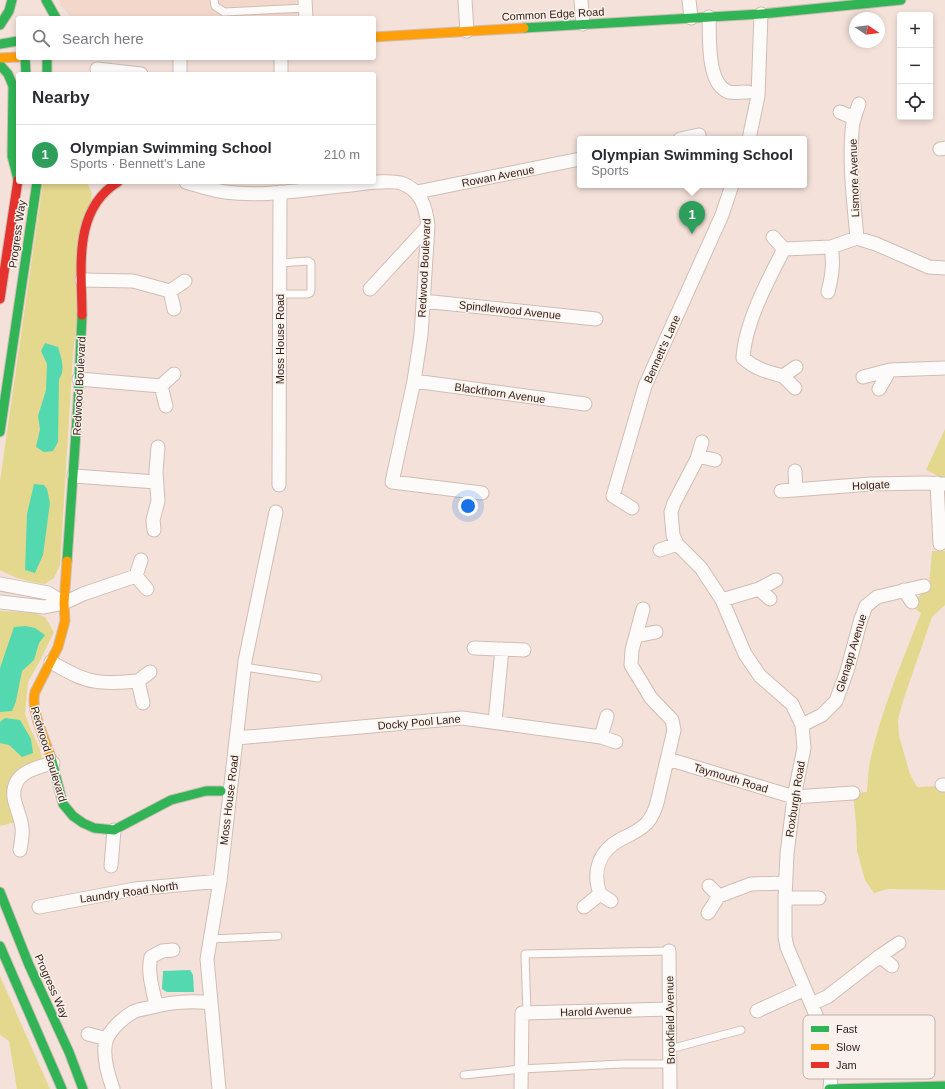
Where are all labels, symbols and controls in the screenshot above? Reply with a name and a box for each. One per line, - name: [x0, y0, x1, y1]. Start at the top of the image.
- street label: Common Edge Road: [501, 5, 605, 23]
- north arrow: [849, 12, 885, 48]
- map controls: [897, 12, 933, 120]
- button: +: [897, 12, 933, 48]
- search box: [16, 16, 376, 60]
- icon: search: [30, 27, 52, 49]
- text: Search here: [62, 30, 144, 47]
- button: −: [897, 48, 933, 84]
- button: locate: [897, 84, 933, 120]
- text: Nearby: [32, 88, 90, 107]
- popup: [577, 136, 807, 188]
- street label: Lismore Avenue: [847, 138, 861, 218]
- text: Olympian Swimming School: [70, 139, 272, 156]
- text: Olympian Swimming School: [591, 146, 793, 163]
- text: 1: [41, 147, 49, 162]
- text: 210 m: [324, 147, 360, 162]
- text: Sports · Bennett's Lane: [70, 156, 205, 171]
- street label: Rowan Avenue: [461, 163, 535, 189]
- text: Sports: [591, 163, 629, 178]
- street label: Progress Way: [6, 199, 28, 269]
- pin: 1: [679, 201, 705, 234]
- street label: Redwood Boulevard: [415, 218, 433, 318]
- street label: Moss House Road: [274, 294, 286, 384]
- street label: Spindlewood Avenue: [458, 299, 562, 321]
- street label: Bennett's Lane: [642, 313, 682, 385]
- street label: Redwood Boulevard: [70, 336, 88, 436]
- street label: Blackthorn Avenue: [454, 381, 546, 405]
- street label: Holgate: [852, 478, 890, 492]
- your location: [458, 496, 478, 516]
- street label: Glenapp Avenue: [833, 612, 869, 694]
- street label: Redwood Boulevard: [29, 705, 69, 803]
- street label: Docky Pool Lane: [377, 712, 461, 732]
- street label: Moss House Road: [218, 754, 240, 846]
- street label: Roxburgh Road: [783, 760, 807, 838]
- street label: Taymouth Road: [692, 761, 770, 795]
- street label: Laundry Road North: [79, 879, 179, 905]
- street label: Progress Way: [33, 952, 72, 1020]
- street label: Brookfield Avenue: [663, 976, 677, 1064]
- street label: Harold Avenue: [560, 1004, 632, 1018]
- legend: [803, 1015, 935, 1079]
- text: Fast: [836, 1023, 857, 1035]
- text: Slow: [836, 1041, 860, 1053]
- text: Jam: [836, 1059, 857, 1071]

